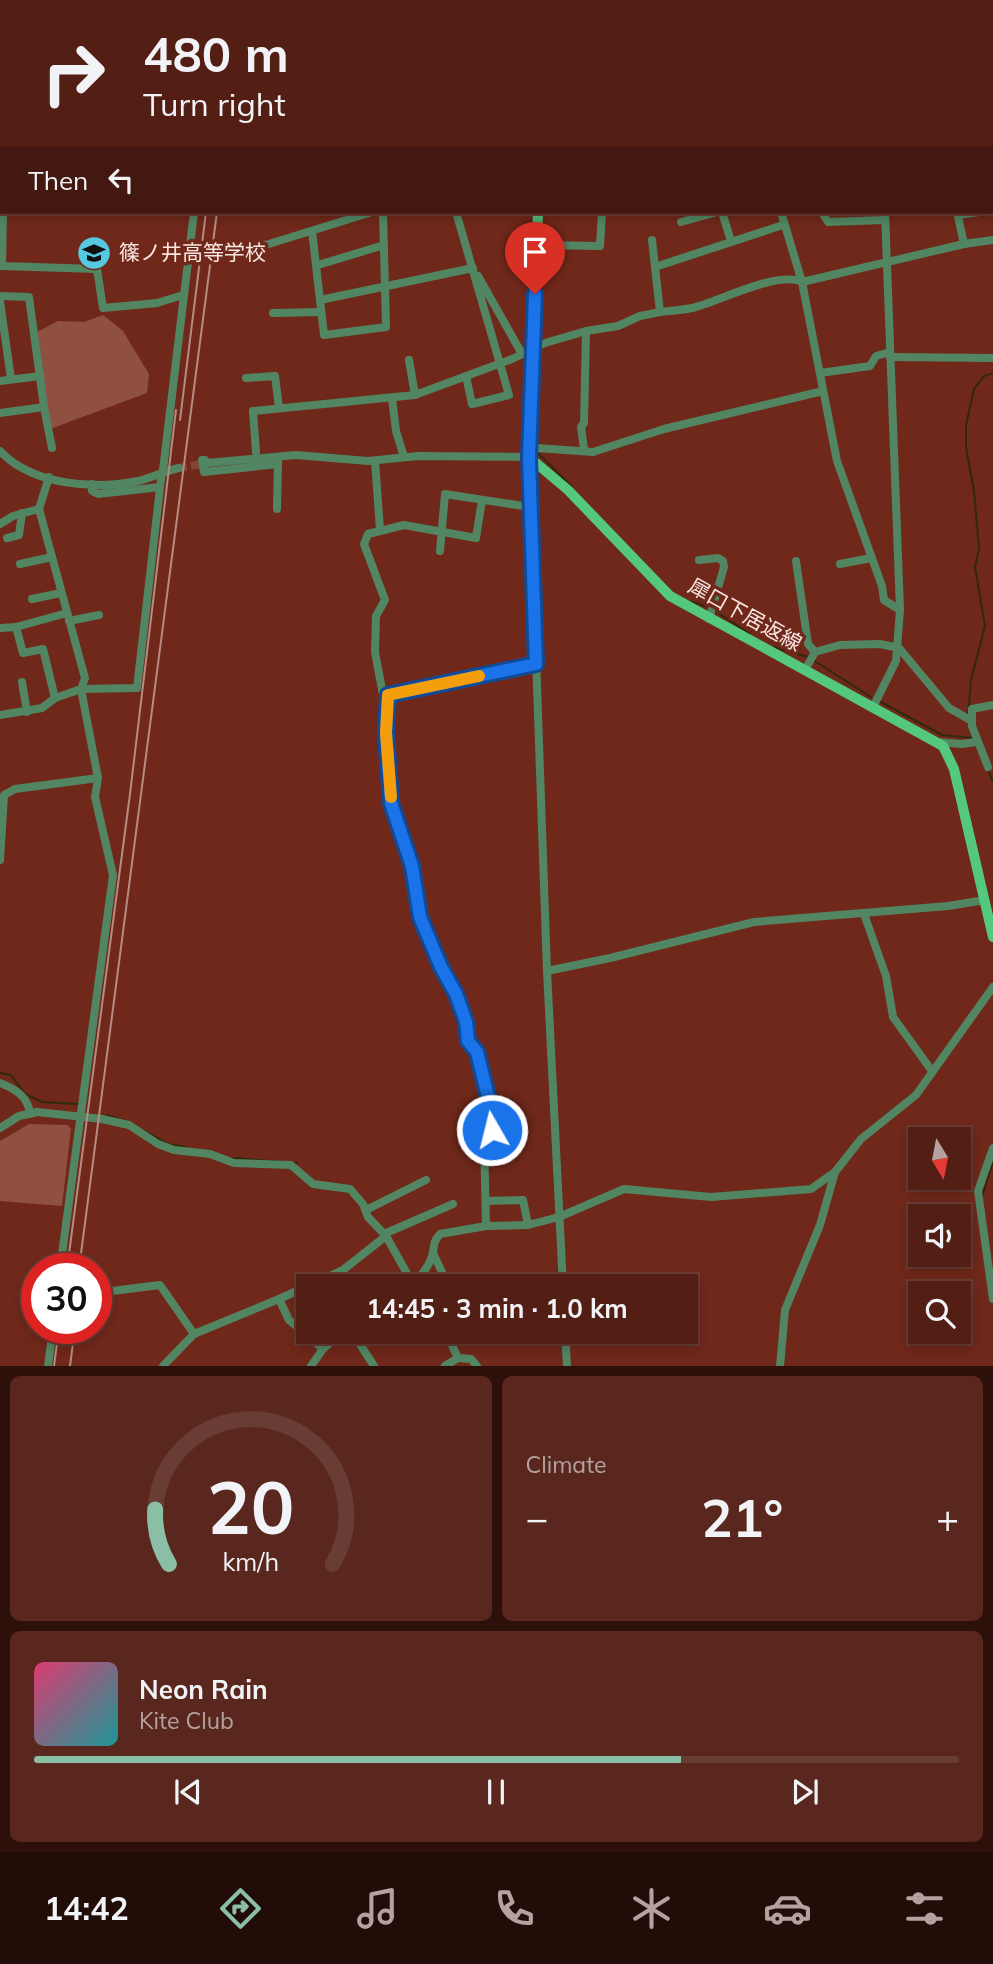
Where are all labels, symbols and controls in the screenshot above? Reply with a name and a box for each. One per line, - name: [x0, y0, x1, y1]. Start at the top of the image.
- text: 480 m: [143, 23, 289, 84]
- icon: right: [28, 28, 119, 119]
- text: Turn right: [143, 84, 286, 124]
- icon: left: [102, 161, 140, 199]
- text: Then: [28, 164, 88, 197]
- pin: [505, 222, 565, 294]
- icon: arrive: [516, 233, 554, 271]
- school or university icon: 篠ノ井高等学校: [75, 234, 113, 272]
- place label: 篠ノ井高等学校: [119, 239, 266, 265]
- street label: 犀口下居返線: [684, 572, 807, 656]
- position arrow: [455, 1093, 529, 1167]
- north arrow: [908, 1127, 971, 1190]
- map controls: [908, 1127, 971, 1344]
- button: sound: [908, 1204, 971, 1267]
- speed limit sign: 30: [21, 1253, 112, 1344]
- button: search: [908, 1281, 971, 1344]
- text: 14:45 · 3 min · 1.0 km: [366, 1292, 628, 1325]
- text: Climate: [526, 1450, 607, 1479]
- text: 20: [207, 1462, 294, 1553]
- text: 21°: [701, 1485, 783, 1550]
- text: −: [526, 1494, 548, 1542]
- text: +: [936, 1494, 959, 1542]
- text: km/h: [222, 1546, 279, 1577]
- text: Neon Rain: [139, 1673, 268, 1706]
- text: Kite Club: [139, 1706, 234, 1735]
- icon: previous: [169, 1773, 207, 1811]
- icon: pause: [477, 1773, 515, 1811]
- icon: next: [786, 1773, 824, 1811]
- icon: directions: [216, 1884, 265, 1933]
- icon: music: [353, 1884, 402, 1933]
- icon: phone: [490, 1884, 539, 1933]
- icon: climate: [627, 1884, 676, 1933]
- icon: car: [763, 1884, 812, 1933]
- icon: filters: [900, 1884, 949, 1933]
- text: 14:42: [44, 1888, 129, 1928]

